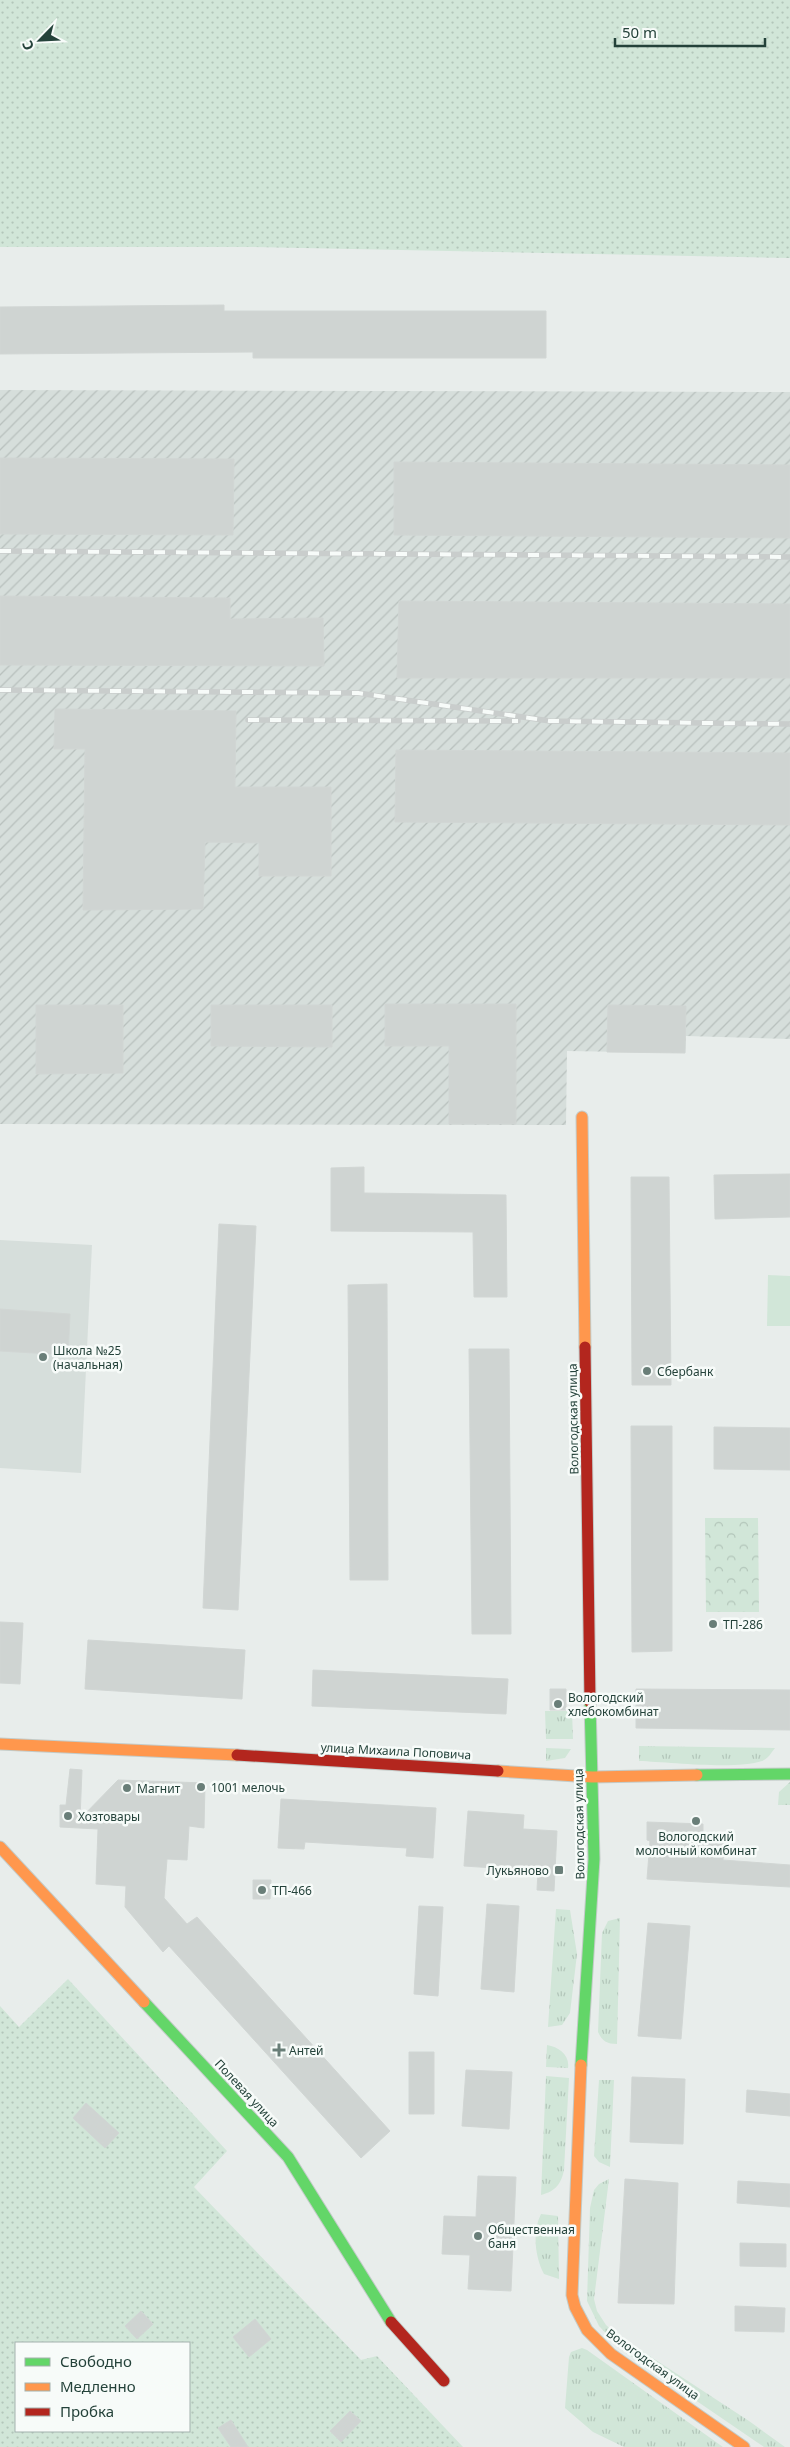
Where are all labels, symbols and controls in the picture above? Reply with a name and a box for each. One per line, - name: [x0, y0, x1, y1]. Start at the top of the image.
- north arrow: [15, 15, 65, 65]
- scale bar: [615, 15, 765, 47]
- text: 50 m: [622, 22, 657, 42]
- text: С: [17, 38, 38, 53]
- place label: Школа №25 (начальная): [53, 1342, 123, 1373]
- marker: Школа №25 (начальная): [37, 1351, 49, 1363]
- street label: Вологодская улица: [564, 1363, 582, 1475]
- place label: Сбербанк: [657, 1363, 714, 1380]
- marker: Сбербанк: [641, 1365, 653, 1377]
- place label: ТП-286: [723, 1616, 763, 1633]
- marker: ТП-286: [707, 1618, 719, 1630]
- place label: Вологодский хлебокомбинат: [568, 1689, 659, 1720]
- marker: Вологодский хлебокомбинат: [552, 1698, 564, 1710]
- street label: улица Михаила Поповича: [320, 1739, 472, 1763]
- street label: Вологодская улица: [570, 1768, 588, 1880]
- place label: 1001 мелочь: [211, 1779, 285, 1796]
- place label: Магнит: [137, 1780, 181, 1797]
- marker: 1001 мелочь: [195, 1781, 207, 1793]
- marker: Магнит: [121, 1782, 133, 1794]
- place label: Хозтовары: [78, 1808, 140, 1825]
- marker: Хозтовары: [62, 1810, 74, 1822]
- marker: Вологодский молочный комбинат: [690, 1815, 702, 1827]
- place label: Вологодский молочный комбинат: [635, 1828, 757, 1859]
- place label: Лукьяново: [487, 1862, 549, 1879]
- marker: Лукьяново: [553, 1864, 565, 1876]
- place label: ТП-466: [272, 1882, 312, 1899]
- marker: ТП-466: [256, 1884, 268, 1896]
- place label: Антей: [289, 2042, 324, 2059]
- marker: Антей: [273, 2044, 285, 2056]
- street label: Полевая улица: [211, 2055, 283, 2131]
- place label: Общественная баня: [488, 2221, 575, 2252]
- marker: Общественная баня: [472, 2230, 484, 2242]
- street label: Вологодская улица: [603, 2324, 703, 2404]
- legend: [15, 2342, 190, 2432]
- text: Свободно: [60, 2351, 132, 2371]
- text: Медленно: [60, 2376, 136, 2396]
- text: Пробка: [60, 2401, 114, 2421]

